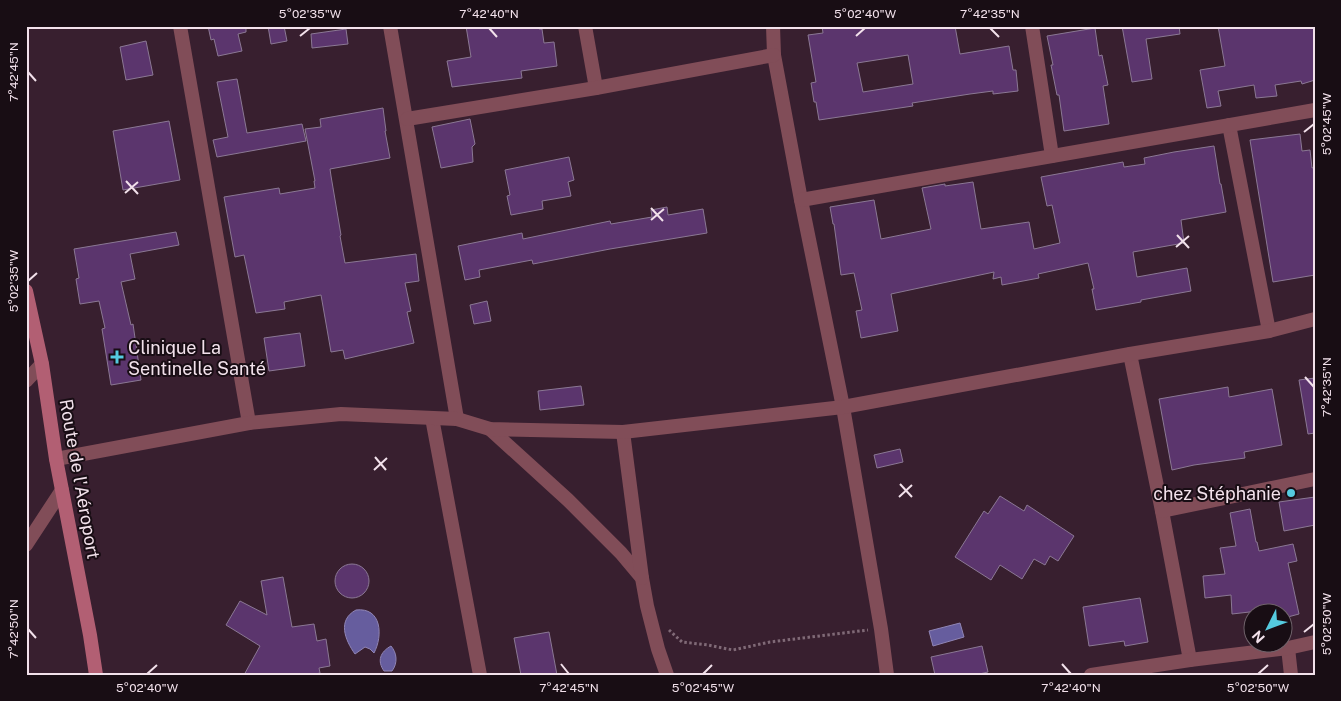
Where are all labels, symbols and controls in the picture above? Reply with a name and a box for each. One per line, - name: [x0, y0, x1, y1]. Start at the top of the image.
- text: 5°02'35"W: [279, 7, 342, 21]
- text: 7°42'40"N: [459, 7, 519, 21]
- text: 5°02'40"W: [834, 7, 897, 21]
- text: 7°42'35"N: [960, 7, 1020, 21]
- text: 7°42'45"N: [7, 42, 21, 102]
- text: 5°02'45"W: [1320, 92, 1334, 155]
- text: 5°02'35"W: [7, 249, 21, 312]
- place label: Clinique La Sentinelle Santé: [128, 337, 266, 379]
- marker: Clinique La Sentinelle Santé: [110, 350, 124, 364]
- text: 7°42'35"N: [1320, 357, 1334, 417]
- street label: Route de l'Aéroport: [56, 397, 104, 561]
- place label: chez Stéphanie: [1153, 483, 1281, 504]
- marker: chez Stéphanie: [1285, 487, 1297, 499]
- text: 5°02'50"W: [1320, 592, 1334, 655]
- text: 7°42'50"N: [7, 599, 21, 659]
- north arrow: [1244, 604, 1294, 654]
- text: N: [1249, 627, 1268, 646]
- text: 5°02'40"W: [116, 681, 179, 695]
- text: 7°42'45"N: [539, 681, 599, 695]
- text: 5°02'45"W: [672, 681, 735, 695]
- text: 7°42'40"N: [1041, 681, 1101, 695]
- text: 5°02'50"W: [1227, 681, 1290, 695]

